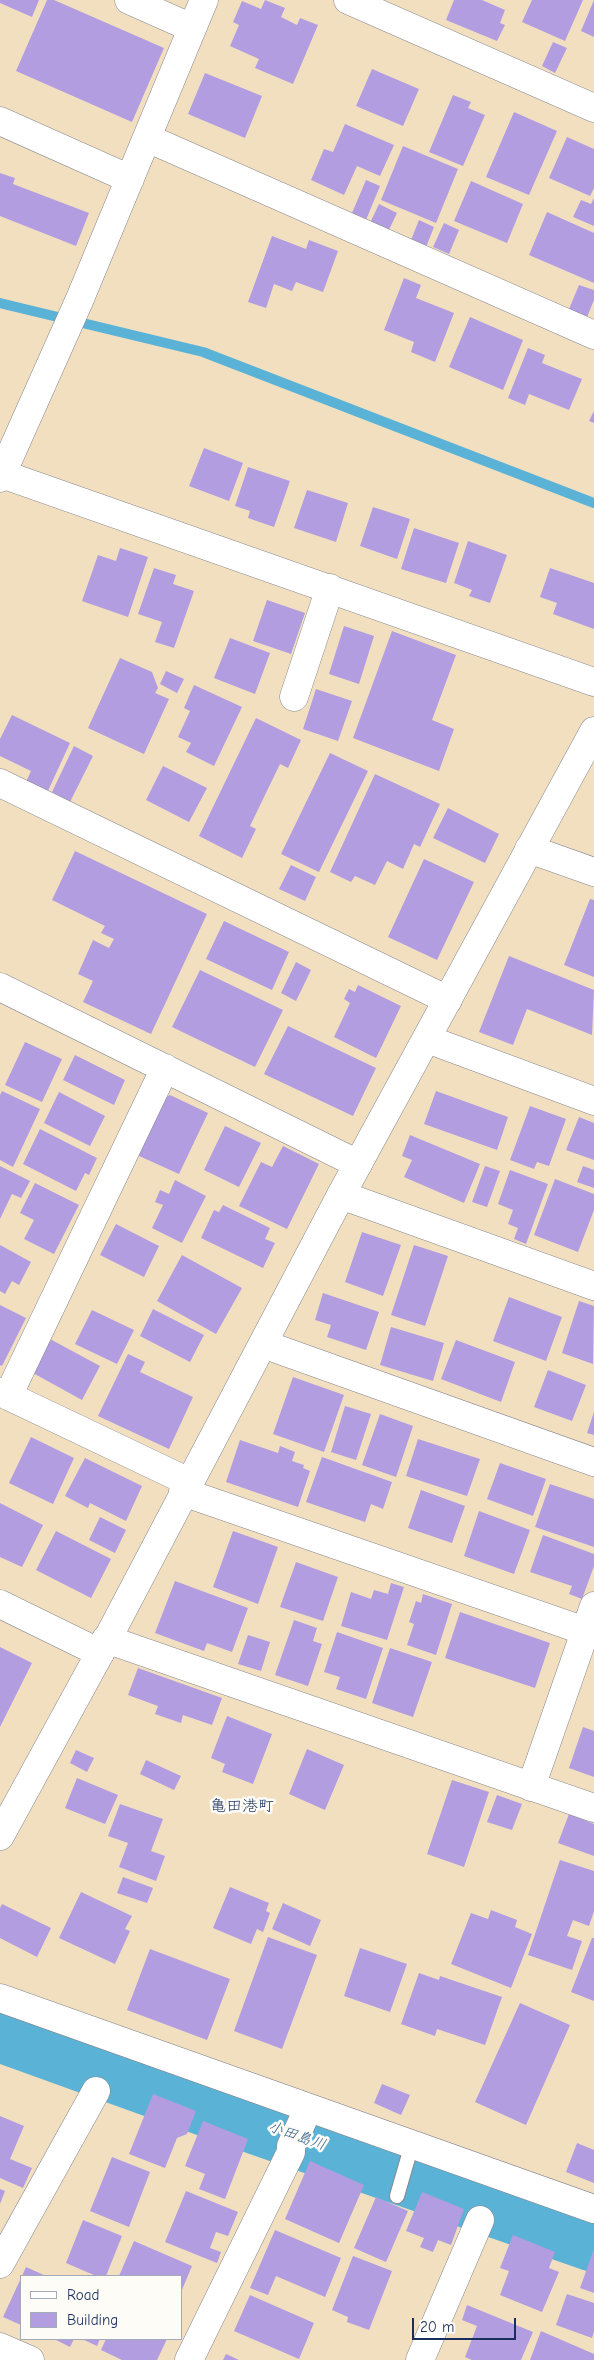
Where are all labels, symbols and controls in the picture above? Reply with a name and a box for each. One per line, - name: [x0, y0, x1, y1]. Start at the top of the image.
- district label: 亀田港町: [210, 1796, 274, 1816]
- water label: 小田島川: [266, 2118, 328, 2154]
- legend: [20, 2275, 182, 2340]
- text: Road: [67, 2286, 99, 2304]
- scale bar: [414, 2308, 518, 2340]
- text: Building: [67, 2311, 118, 2329]
- text: 20 m: [420, 2318, 454, 2336]

